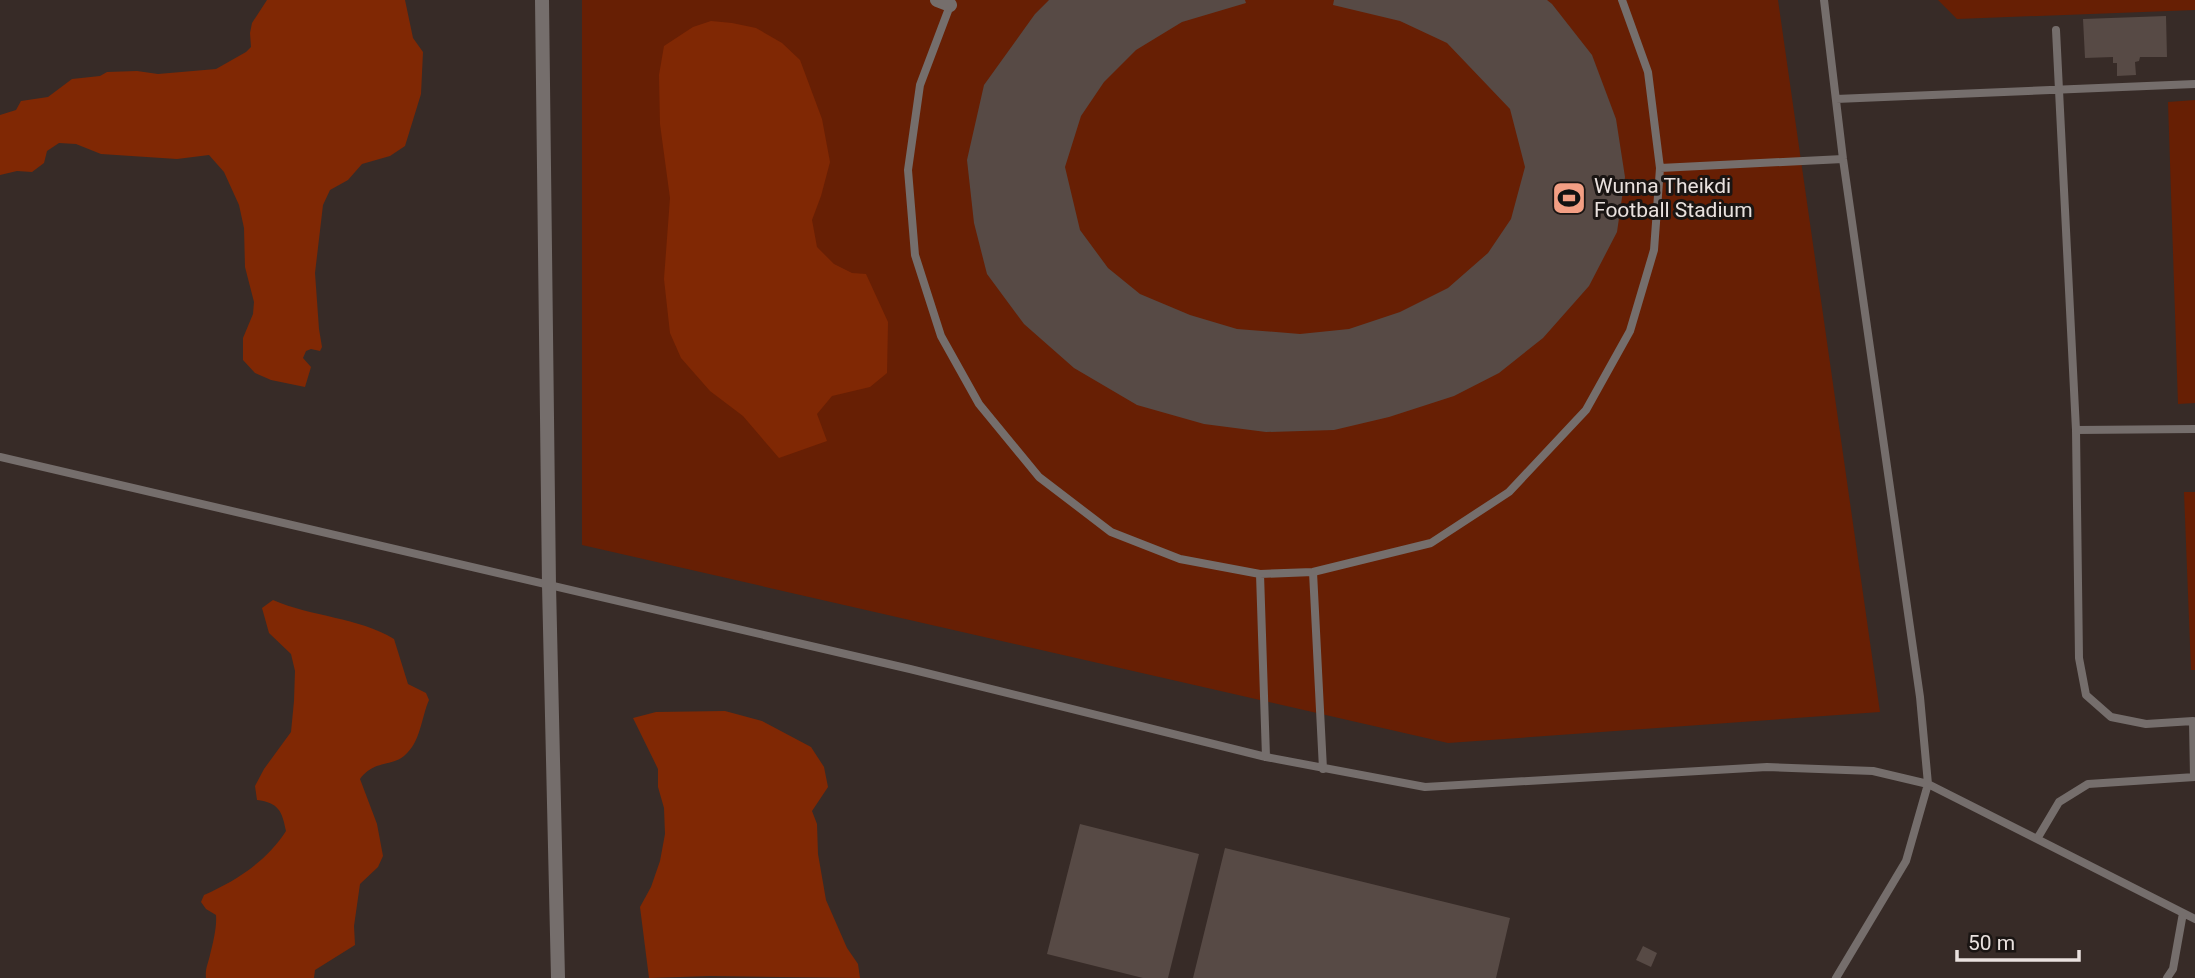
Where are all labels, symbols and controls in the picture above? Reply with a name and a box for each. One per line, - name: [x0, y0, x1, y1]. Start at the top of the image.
- place label: Wunna Theikdi Football Stadium: [1594, 174, 1753, 222]
- sports icon: Wunna Theikdi Football Stadium: [1550, 179, 1588, 217]
- scale bar: [1957, 918, 2080, 962]
- text: 50 m: [1968, 931, 2015, 955]

